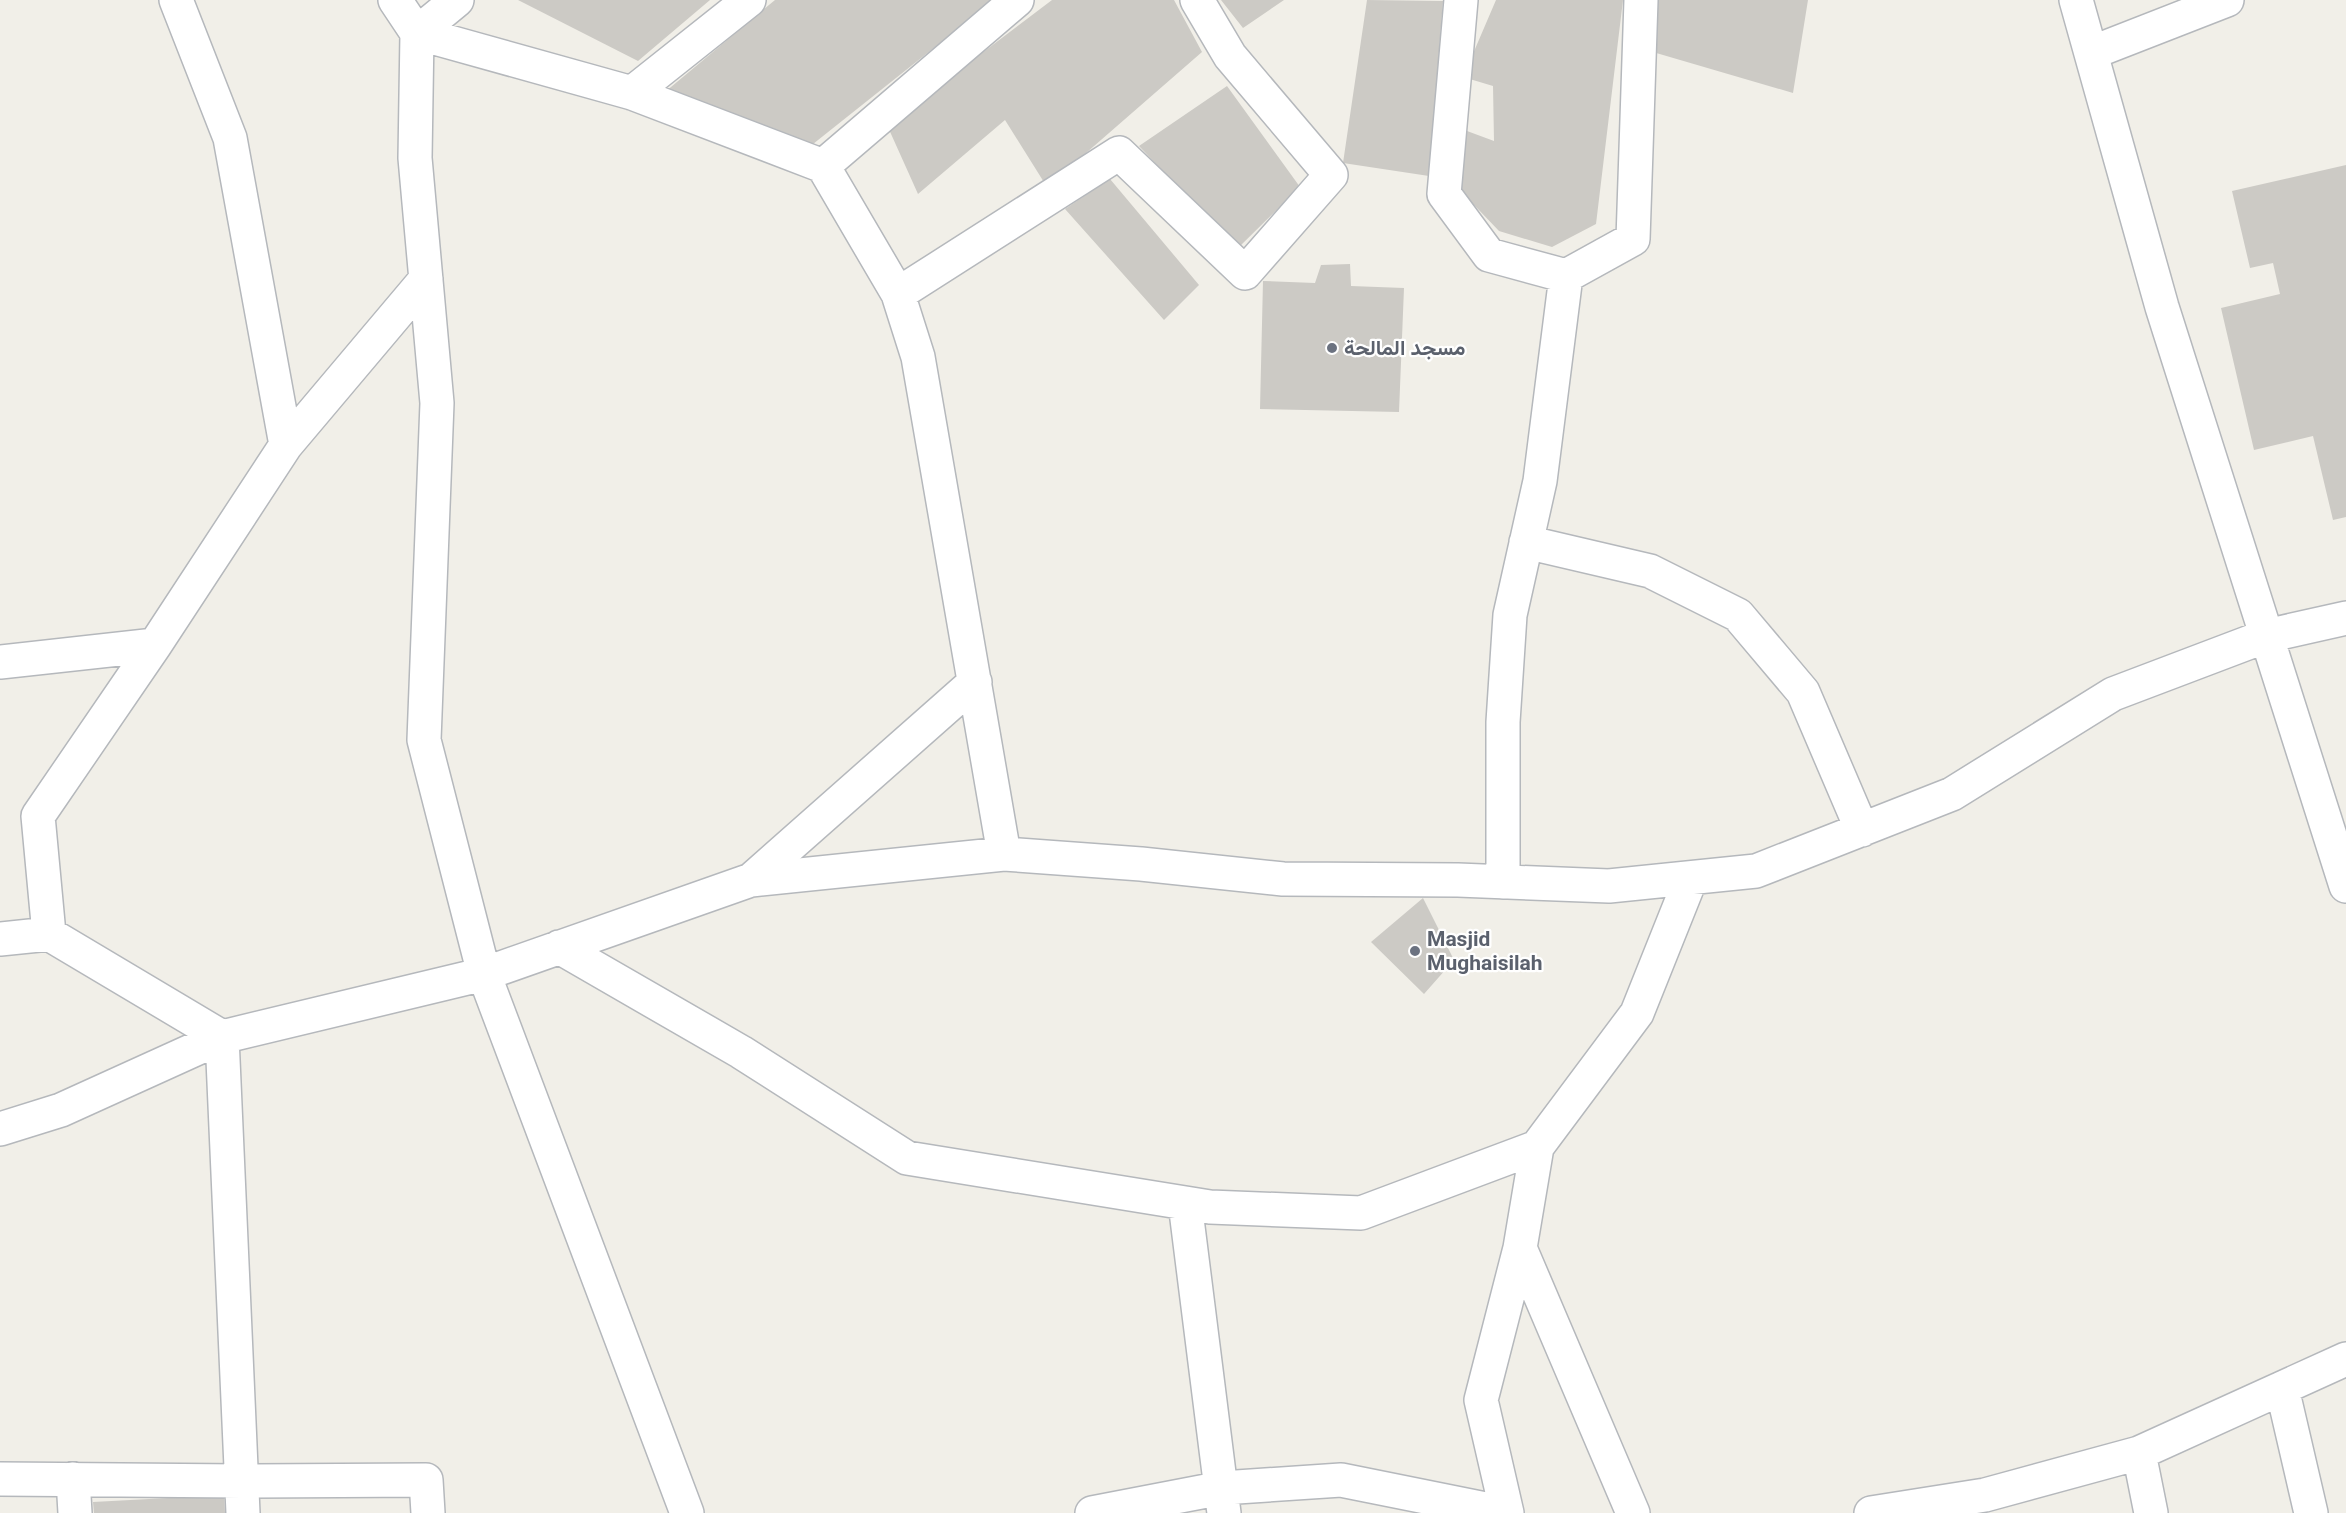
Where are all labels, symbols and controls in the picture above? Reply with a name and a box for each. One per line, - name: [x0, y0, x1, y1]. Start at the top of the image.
- place label: مسجد المالحة: [1344, 336, 1465, 360]
- marker: مسجد المالحة: [1325, 341, 1339, 355]
- place label: Masjid Mughaisilah: [1427, 927, 1543, 975]
- marker: Masjid Mughaisilah: [1408, 944, 1422, 958]

